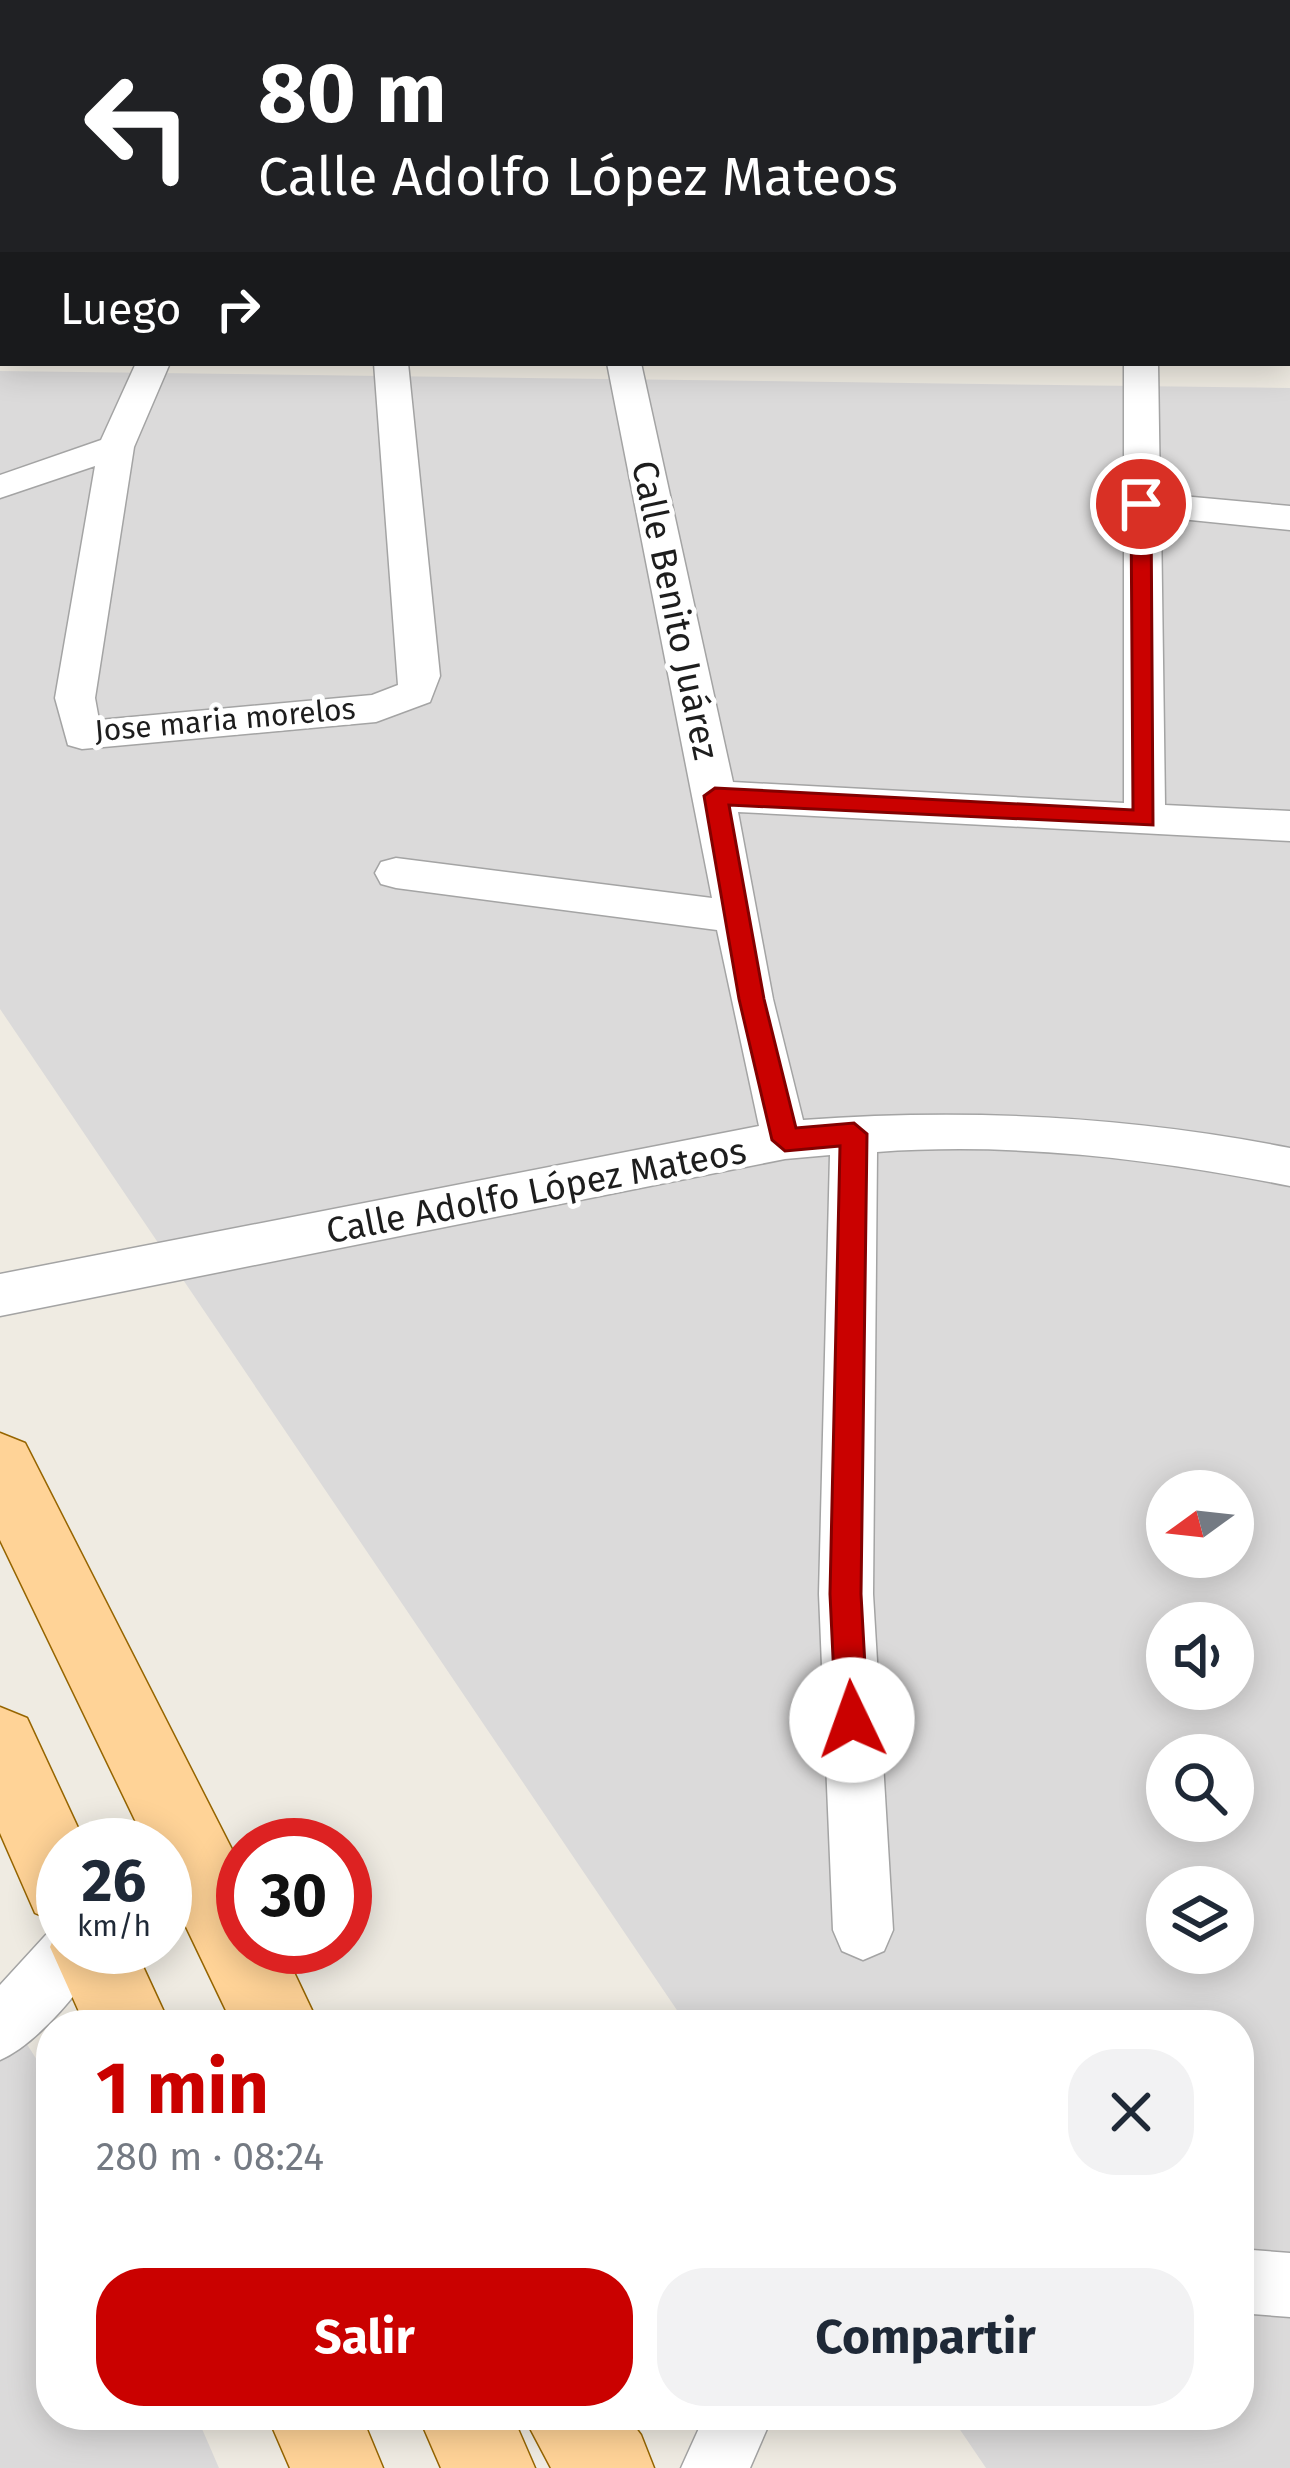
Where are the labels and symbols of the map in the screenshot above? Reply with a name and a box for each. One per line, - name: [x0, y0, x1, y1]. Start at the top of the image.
- pin: [1090, 453, 1192, 555]
- street label: Calle Benito Juárez: [622, 457, 728, 764]
- street label: Jose maria morelos: [93, 691, 357, 749]
- street label: Calle Adolfo López Mateos: [323, 1129, 750, 1253]
- north arrow: [1146, 1470, 1254, 1578]
- position arrow: [789, 1657, 915, 1783]
- speed limit sign: 30: [216, 1818, 372, 1974]

